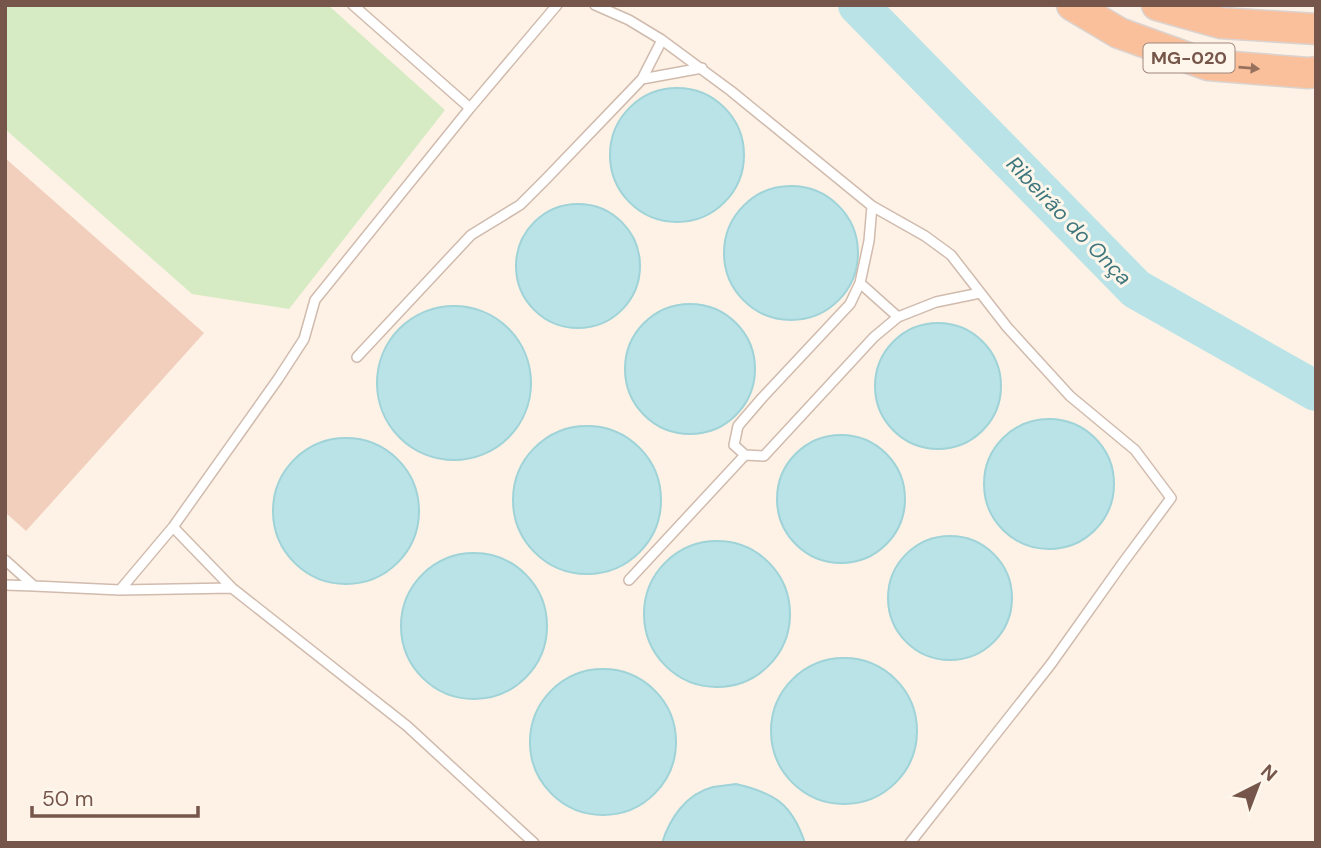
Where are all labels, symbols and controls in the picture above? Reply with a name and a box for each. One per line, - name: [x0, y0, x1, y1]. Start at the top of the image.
- road number: MG-020: [1144, 44, 1234, 72]
- one-way arrow: [1238, 63, 1260, 74]
- water label: Ribeirão do Onça: [1000, 150, 1138, 292]
- north arrow: [1223, 750, 1293, 820]
- text: N: [1256, 759, 1283, 787]
- scale bar: [32, 774, 198, 818]
- text: 50 m: [42, 785, 93, 813]

